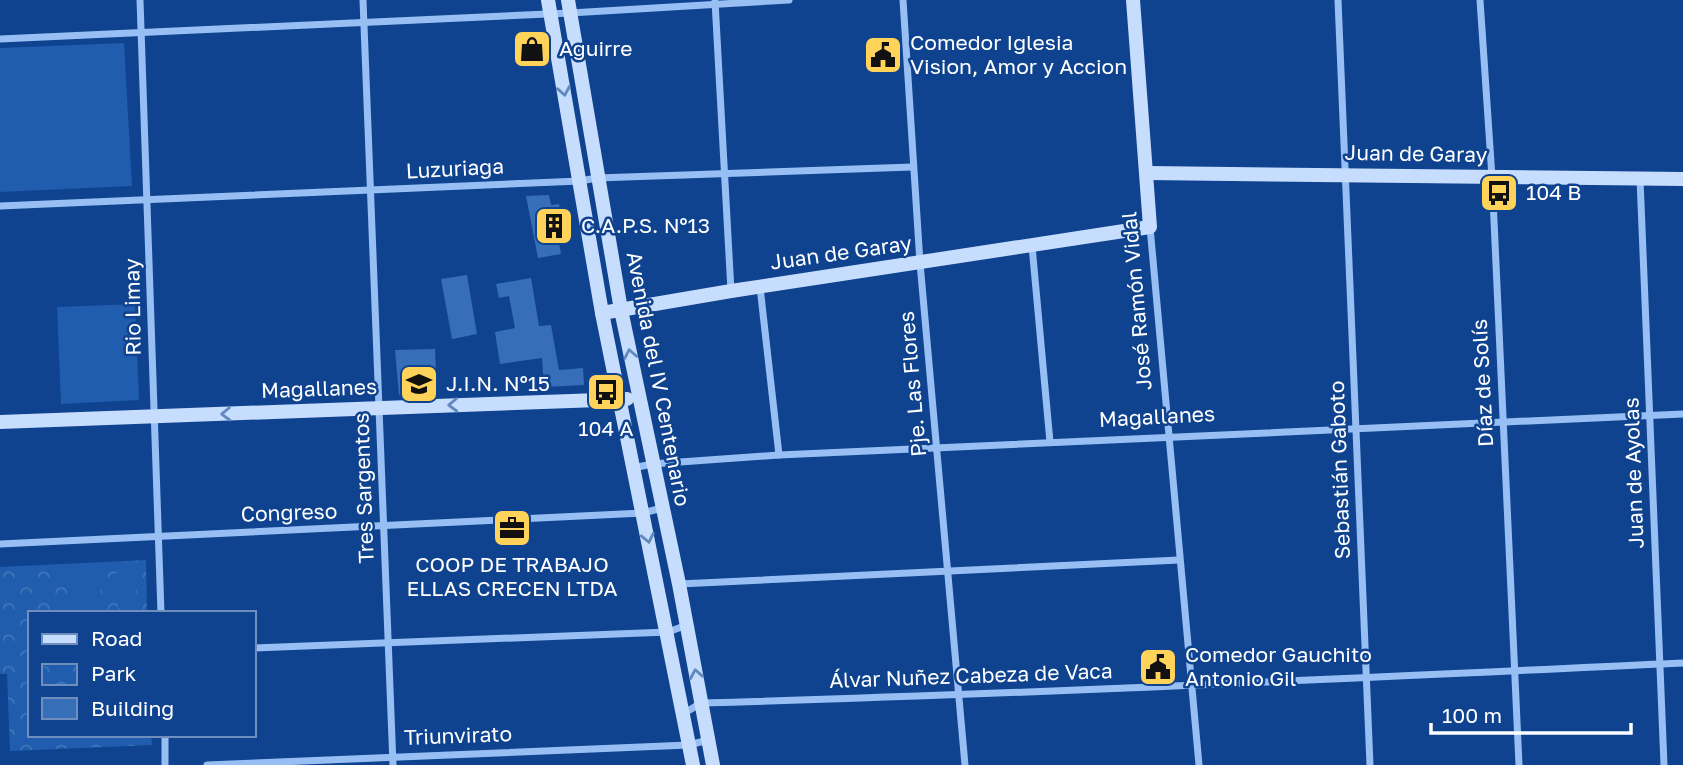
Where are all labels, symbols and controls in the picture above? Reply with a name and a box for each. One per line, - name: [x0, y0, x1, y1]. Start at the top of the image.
- shop icon: Aguirre: [511, 28, 553, 70]
- place label: Comedor Iglesia Vision, Amor y Accion: [910, 29, 1127, 79]
- public building icon: Comedor Iglesia Vision, Amor y Accion: [862, 34, 904, 76]
- place label: Aguirre: [559, 35, 632, 61]
- one-way arrow: [556, 85, 571, 97]
- street label: Juan de Garay: [1345, 139, 1488, 167]
- street label: Luzuriaga: [405, 152, 505, 184]
- bus stop icon: 104 B: [1478, 172, 1520, 214]
- place label: 104 B: [1526, 179, 1581, 205]
- building icon: C.A.P.S. Nº13: [533, 205, 575, 247]
- street label: José Ramón Vidal: [1115, 211, 1157, 392]
- place label: C.A.P.S. Nº13: [581, 212, 710, 238]
- street label: Juan de Garay: [768, 229, 914, 275]
- street label: Avenida del IV Centenario: [622, 249, 696, 508]
- street label: Rio Limay: [118, 258, 146, 356]
- street label: Pje. Las Flores: [893, 310, 931, 458]
- street label: Díaz de Solís: [1466, 318, 1498, 448]
- one-way arrow: [623, 348, 638, 360]
- school or university icon: J.I.N. Nº15: [398, 363, 440, 405]
- place label: J.I.N. Nº15: [446, 370, 550, 396]
- bus stop icon: 104 A: [585, 371, 627, 413]
- street label: Magallanes: [260, 373, 378, 403]
- street label: Sebastián Gaboto: [1323, 380, 1355, 560]
- one-way arrow: [447, 397, 458, 413]
- street label: Juan de Ayolas: [1617, 397, 1649, 549]
- street label: Magallanes: [1098, 400, 1216, 432]
- one-way arrow: [220, 406, 231, 421]
- street label: Tres Sargentos: [347, 412, 379, 564]
- place label: 104 A: [578, 415, 634, 441]
- street label: Congreso: [240, 497, 338, 527]
- office icon: COOP DE TRABAJO ELLAS CRECEN LTDA: [491, 507, 533, 549]
- one-way arrow: [639, 532, 654, 544]
- place label: COOP DE TRABAJO ELLAS CRECEN LTDA: [406, 551, 618, 601]
- legend: [28, 611, 256, 737]
- text: Road: [91, 625, 142, 651]
- place label: Comedor Gauchito Antonio Gil: [1185, 641, 1372, 691]
- public building icon: Comedor Gauchito Antonio Gil: [1137, 646, 1179, 688]
- street label: Álvar Nuñez Cabeza de Vaca: [829, 657, 1113, 693]
- text: Park: [91, 660, 137, 686]
- one-way arrow: [689, 668, 704, 680]
- scale bar: [1431, 692, 1630, 736]
- text: Building: [91, 695, 174, 721]
- text: 100 m: [1442, 702, 1502, 728]
- street label: Triunvirato: [403, 720, 512, 750]

